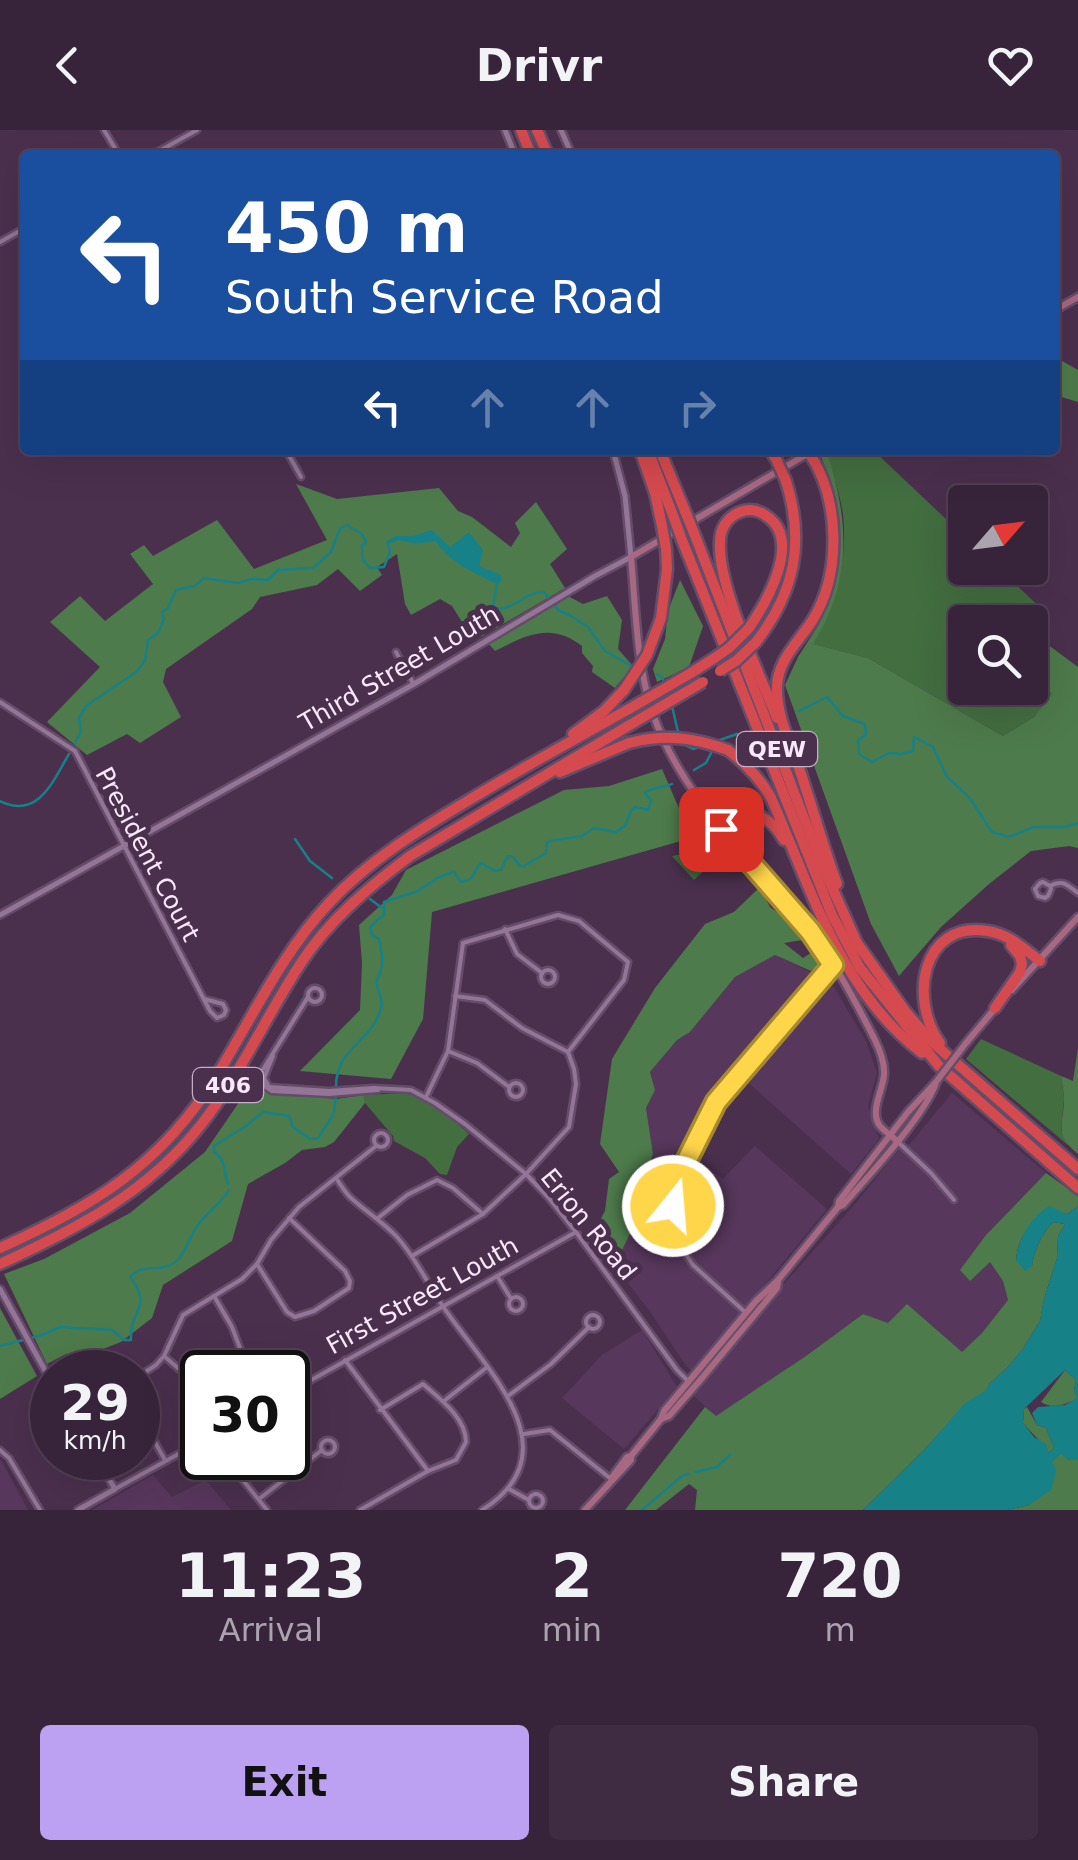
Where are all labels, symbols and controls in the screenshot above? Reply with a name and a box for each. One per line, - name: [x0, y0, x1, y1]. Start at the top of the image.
- icon: back: [40, 38, 95, 93]
- icon: heart: [983, 38, 1038, 93]
- text: Drivr: [476, 39, 602, 92]
- text: 450 m: [225, 187, 468, 269]
- icon: left: [60, 190, 190, 320]
- text: South Service Road: [225, 271, 664, 324]
- icon: left: [355, 380, 410, 435]
- icon: ahead: [460, 380, 515, 435]
- icon: ahead: [565, 380, 620, 435]
- icon: right: [670, 380, 725, 435]
- north arrow: [948, 485, 1048, 585]
- map controls: [948, 485, 1048, 705]
- street label: Third Street Louth: [293, 599, 504, 738]
- button: search: [948, 605, 1048, 705]
- road number: QEW: [737, 732, 817, 766]
- street label: President Court: [89, 762, 206, 947]
- pin: [679, 787, 764, 872]
- icon: arrive: [694, 802, 749, 857]
- road number: 406: [193, 1068, 263, 1102]
- position arrow: [621, 1154, 725, 1258]
- street label: Erion Road: [535, 1163, 642, 1286]
- street label: First Street Louth: [321, 1231, 523, 1360]
- speed limit sign: 30: [180, 1350, 310, 1480]
- text: 29: [60, 1374, 130, 1432]
- text: km/h: [63, 1426, 127, 1455]
- text: 11:23: [175, 1541, 366, 1611]
- text: 2: [551, 1541, 593, 1611]
- text: 720: [777, 1541, 903, 1611]
- text: Arrival: [219, 1611, 323, 1649]
- text: min: [542, 1611, 602, 1649]
- text: m: [824, 1611, 856, 1649]
- button: Exit: [40, 1725, 529, 1840]
- button: Share: [549, 1725, 1038, 1840]

